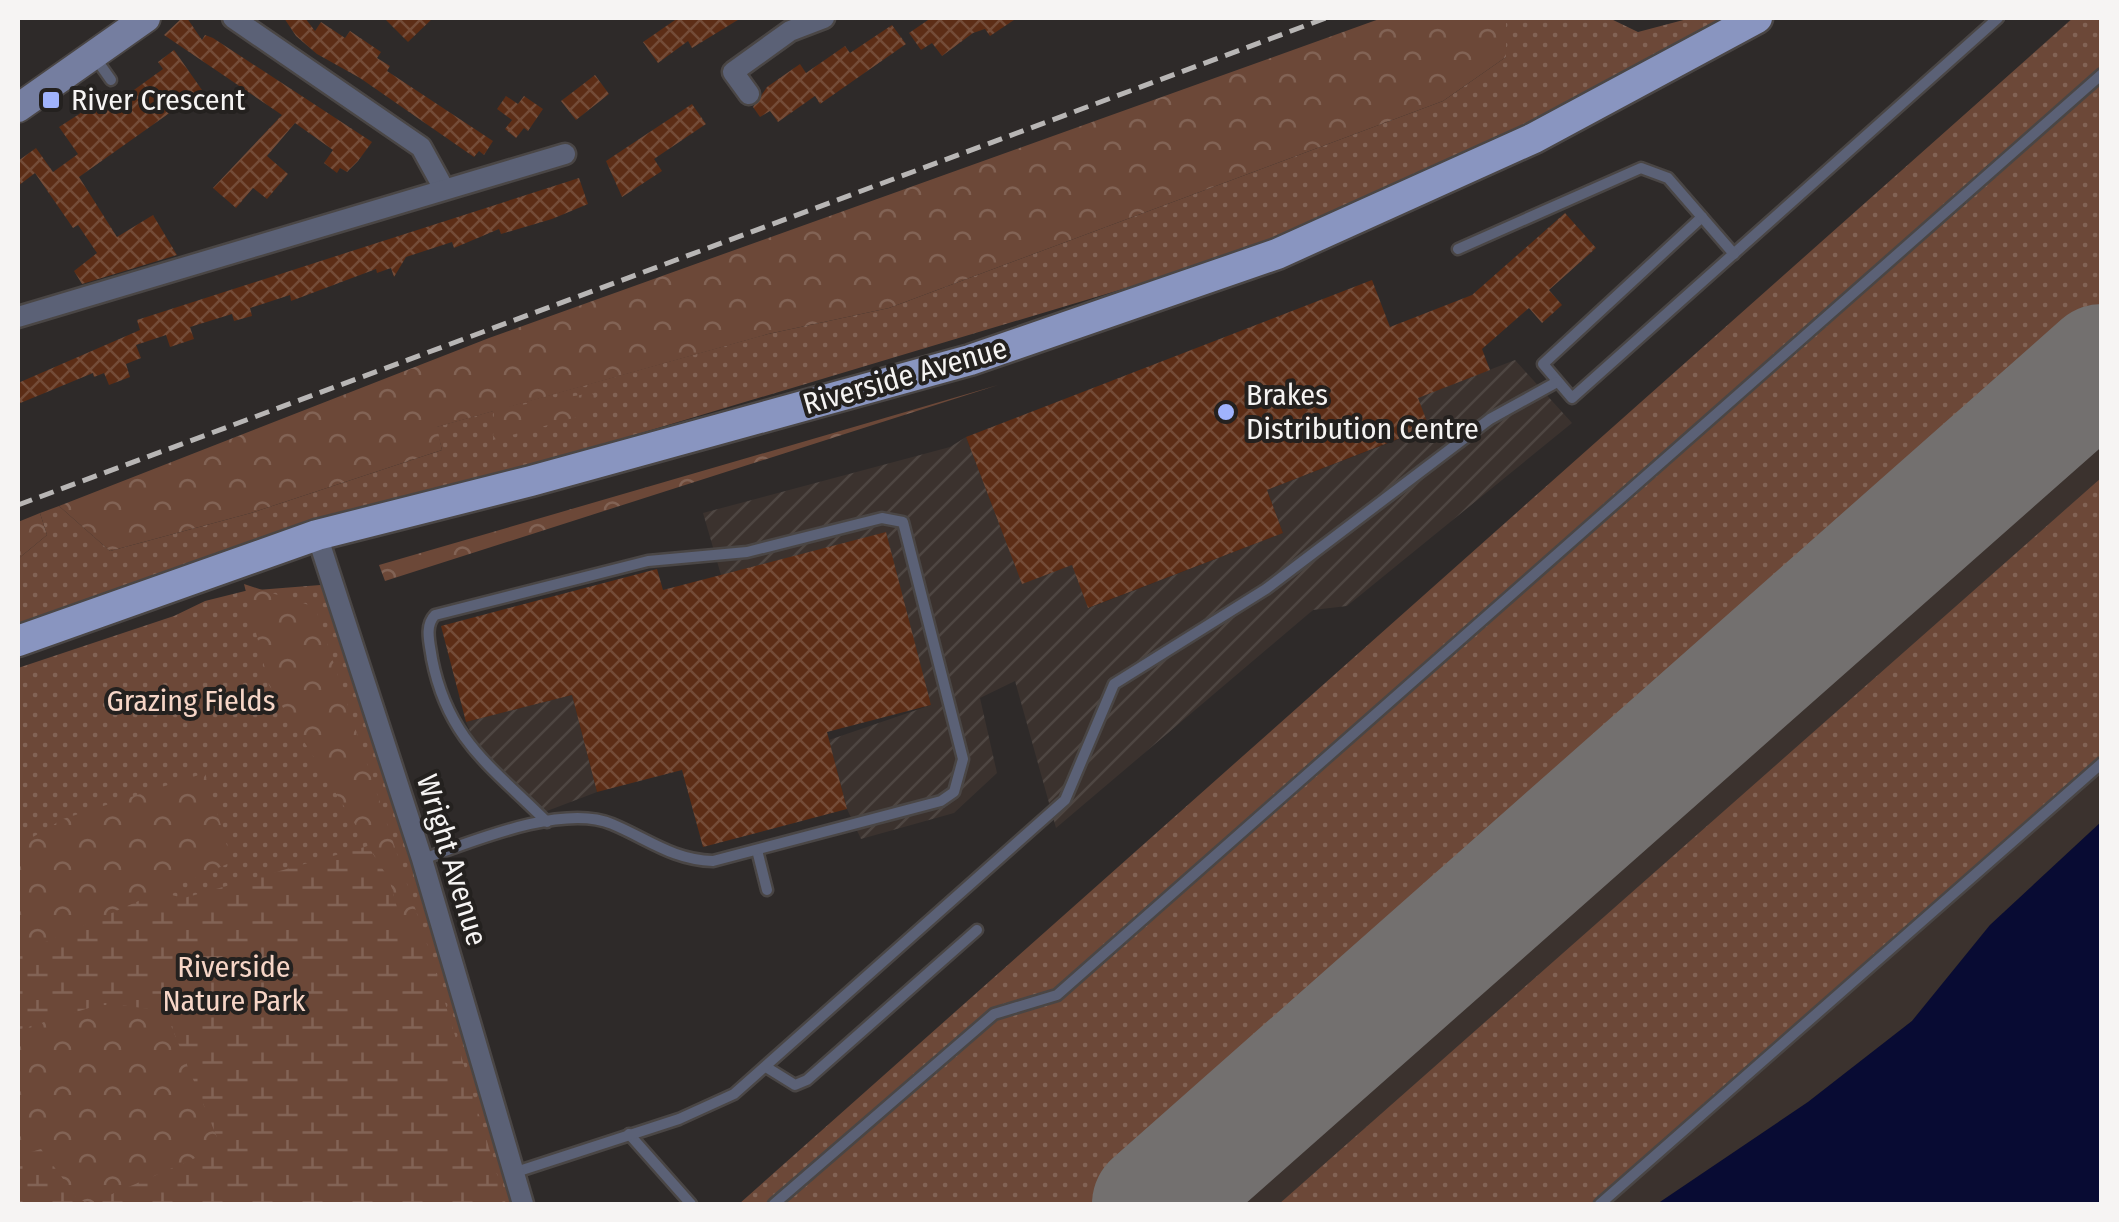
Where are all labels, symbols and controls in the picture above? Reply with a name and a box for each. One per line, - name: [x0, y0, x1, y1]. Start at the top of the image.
- place label: River Crescent: [71, 82, 245, 118]
- marker: River Crescent: [40, 89, 62, 111]
- street label: Riverside Avenue: [799, 330, 1011, 422]
- place label: Brakes Distribution Centre: [1246, 377, 1479, 447]
- marker: Brakes Distribution Centre: [1215, 401, 1237, 423]
- park label: Grazing Fields: [106, 683, 276, 719]
- street label: Wright Avenue: [409, 770, 495, 950]
- park label: Riverside Nature Park: [162, 949, 306, 1019]

